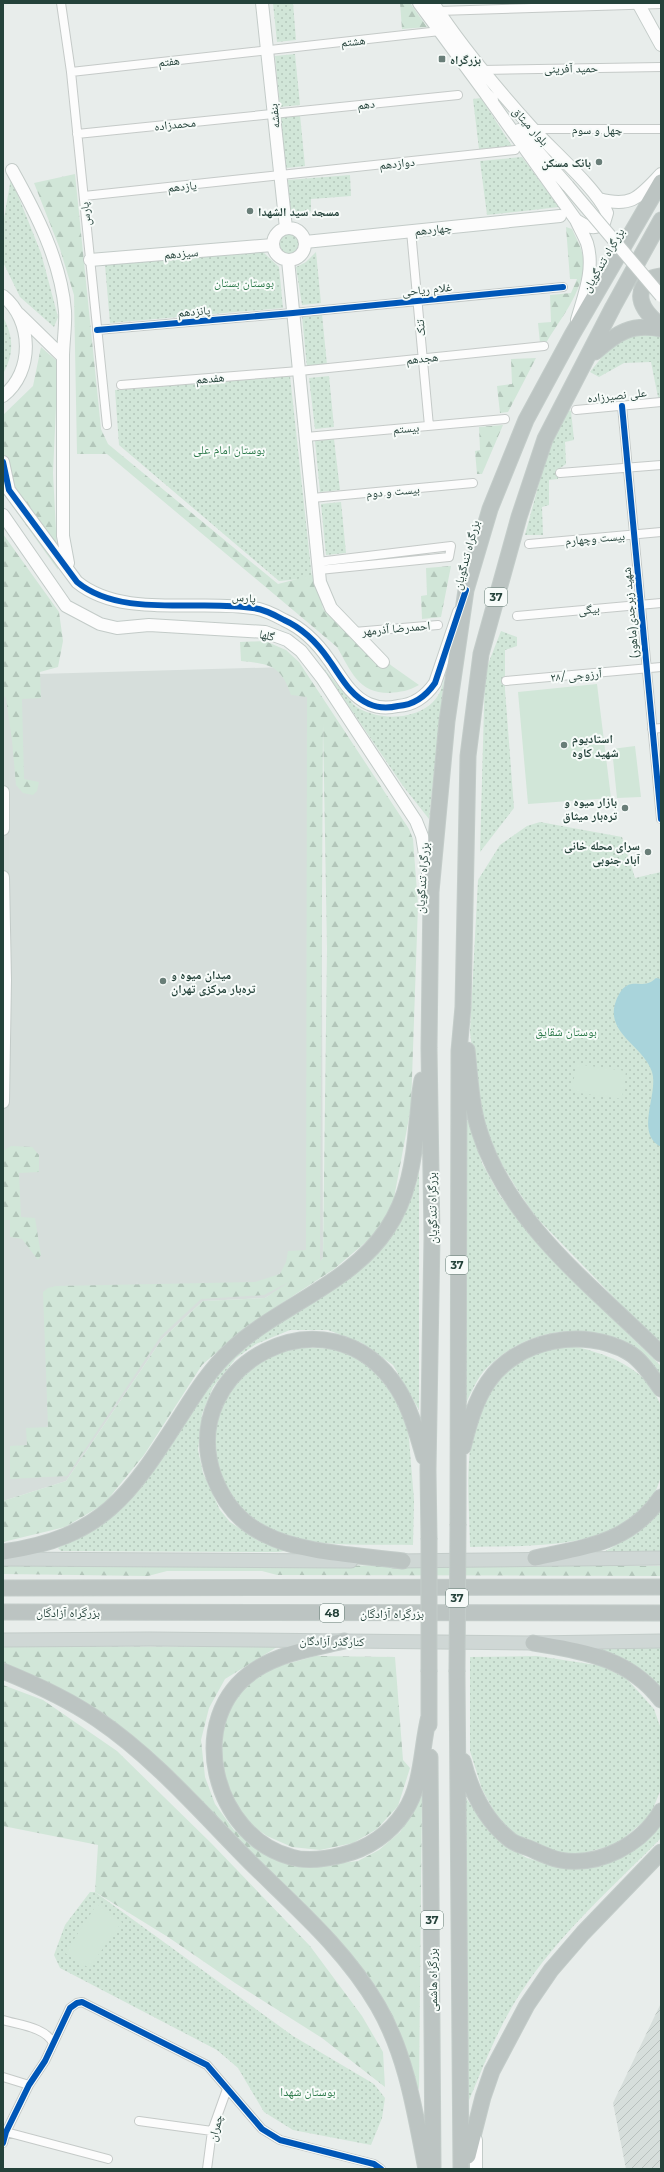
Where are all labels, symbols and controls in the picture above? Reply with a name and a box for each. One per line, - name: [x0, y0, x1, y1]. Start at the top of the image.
- street label: هشتم: [340, 32, 366, 51]
- street label: هفتم: [158, 52, 181, 71]
- place label: بزرگراه: [450, 52, 481, 67]
- marker: بزرگراه: [437, 54, 447, 64]
- street label: حمید آفرینی: [544, 60, 599, 76]
- street label: دهم: [357, 96, 376, 113]
- street label: بنفشه: [265, 103, 283, 129]
- street label: بلوار میثاق: [509, 103, 552, 149]
- street label: محمدزاده: [154, 114, 196, 134]
- street label: چهل و سوم: [572, 122, 623, 138]
- street label: دوازدهم: [379, 154, 416, 173]
- place label: بانک مسکن: [541, 155, 591, 171]
- marker: بانک مسکن: [594, 157, 604, 167]
- street label: یازدهم: [167, 177, 198, 196]
- street label: پارس: [76, 201, 94, 227]
- place label: مسجد سید الشهدا: [258, 204, 340, 219]
- marker: مسجد سید الشهدا: [245, 206, 255, 216]
- street label: چهاردهم: [414, 220, 453, 239]
- street label: بزرگراه تندگویان: [579, 225, 628, 295]
- street label: سیزدهم: [163, 244, 199, 263]
- park label: بوستان بستان: [214, 275, 274, 290]
- street label: غلام ریاحی: [401, 279, 453, 300]
- street label: پانزدهم: [177, 302, 211, 321]
- street label: تنک: [412, 318, 428, 337]
- street label: هجدهم: [405, 349, 439, 368]
- street label: هفدهم: [195, 369, 225, 388]
- street label: علی نصیرزاده: [587, 384, 647, 406]
- street label: بیستم: [392, 419, 420, 438]
- park label: بوستان امام علی: [193, 442, 265, 458]
- street label: بیست و دوم: [366, 481, 421, 502]
- street label: بزرگراه تندگویان: [449, 518, 483, 592]
- street label: بیست وچهارم: [565, 528, 626, 549]
- street label: شهید زبرجدی(ماهور): [619, 566, 642, 659]
- street label: پارس: [231, 588, 257, 606]
- road number: 37: [485, 588, 507, 606]
- street label: بیگی: [578, 601, 600, 618]
- street label: احمدرضا آذرمهر: [360, 618, 431, 639]
- street label: گلها: [258, 626, 276, 644]
- street label: آرزوجی /۲۸: [550, 665, 603, 685]
- place label: استادیوم شهید کاوه: [572, 731, 619, 760]
- marker: استادیوم شهید کاوه: [559, 740, 569, 750]
- place label: بازار میوه و تره‌بار میثاق: [563, 794, 618, 824]
- marker: بازار میوه و تره‌بار میثاق: [620, 803, 630, 813]
- place label: سرای محله خانی آباد جنوبی: [564, 838, 641, 868]
- street label: بزرگراه تندگویان: [412, 842, 432, 914]
- marker: سرای محله خانی آباد جنوبی: [643, 847, 653, 857]
- place label: میدان میوه و تره‌بار مرکزی تهران: [171, 967, 256, 997]
- marker: میدان میوه و تره‌بار مرکزی تهران: [158, 976, 168, 986]
- park label: بوستان شقایق: [535, 1024, 597, 1039]
- street label: بزرگراه تندگویان: [424, 1172, 440, 1244]
- road number: 37: [446, 1256, 468, 1274]
- road number: 37: [446, 1589, 468, 1607]
- road number: 48: [320, 1604, 344, 1622]
- street label: بزرگراه آزادگان: [36, 1605, 100, 1620]
- street label: بزرگراه آزادگان: [360, 1606, 424, 1621]
- street label: کنارگذر آزادگان: [299, 1633, 365, 1649]
- road number: 37: [421, 1911, 443, 1929]
- street label: بزرگراه هاشمی: [425, 1948, 440, 2012]
- park label: بوستان شهدا: [280, 2084, 336, 2099]
- street label: چمران: [204, 2113, 226, 2143]

